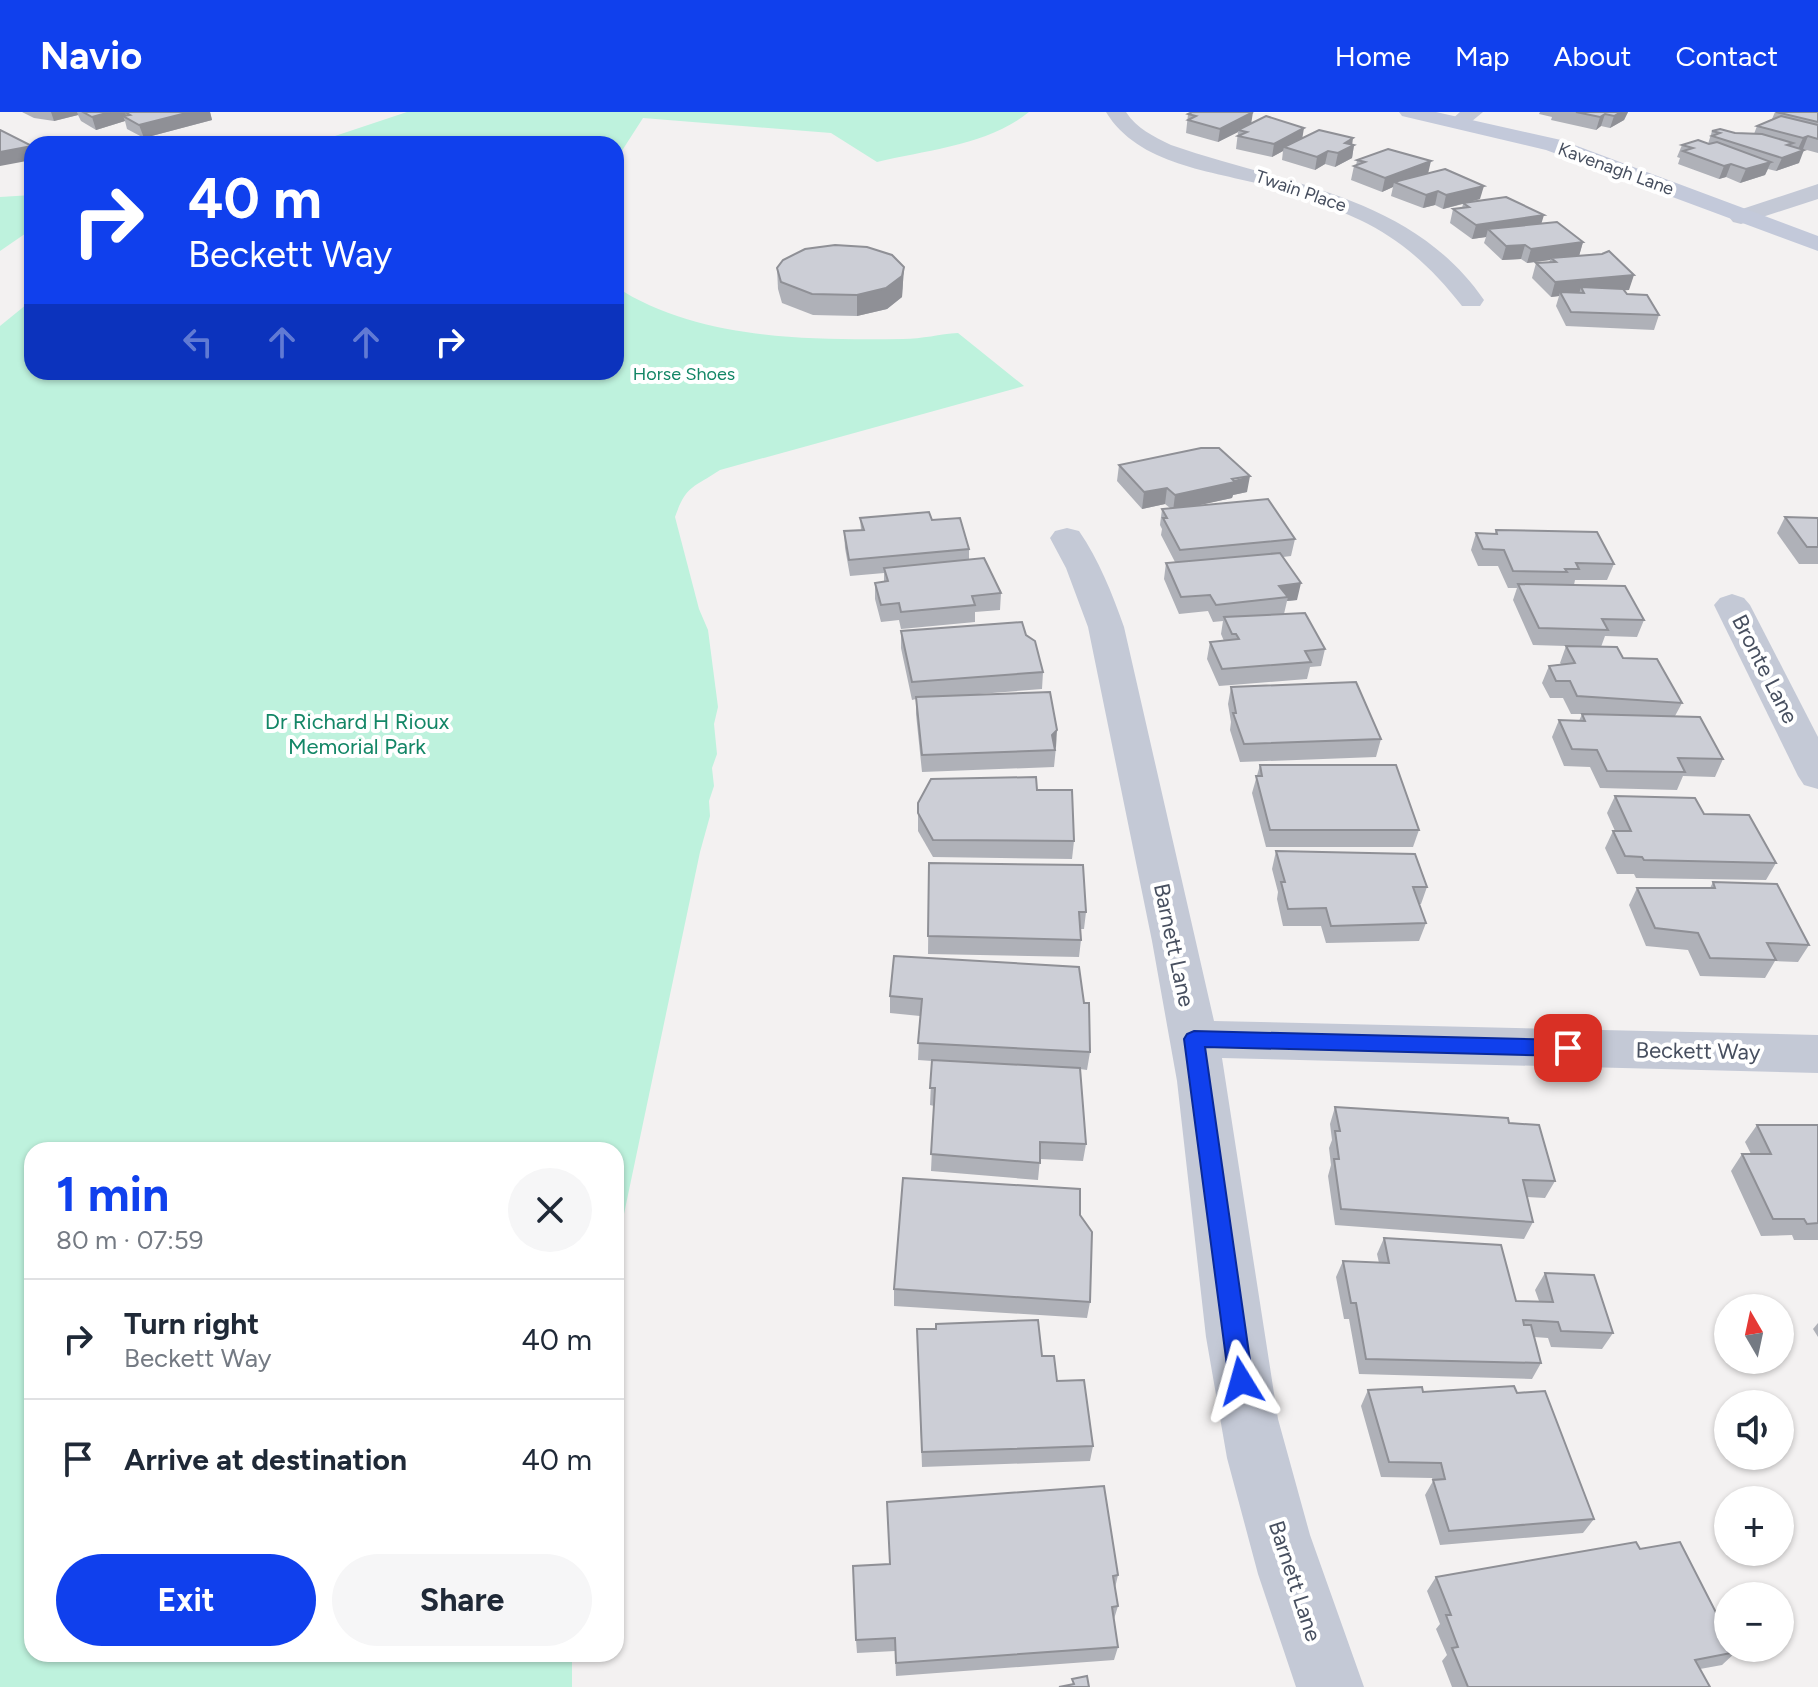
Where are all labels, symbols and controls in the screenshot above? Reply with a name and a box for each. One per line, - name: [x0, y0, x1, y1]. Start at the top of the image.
- text: Navio: [40, 33, 142, 79]
- text: Home: [1335, 39, 1411, 73]
- text: Map: [1455, 39, 1510, 73]
- text: About: [1554, 39, 1631, 73]
- text: Contact: [1675, 39, 1778, 73]
- street label: Kavenagh Lane: [1555, 138, 1677, 200]
- text: 40 m: [188, 165, 322, 232]
- street label: Twain Place: [1253, 165, 1349, 217]
- icon: right: [56, 168, 160, 272]
- text: Beckett Way: [188, 233, 392, 276]
- icon: left: [176, 320, 220, 364]
- icon: ahead: [260, 320, 304, 364]
- icon: ahead: [344, 320, 388, 364]
- icon: right: [428, 320, 472, 364]
- park label: Horse Shoes: [633, 363, 735, 385]
- street label: Bronte Lane: [1726, 610, 1804, 728]
- park label: Dr Richard H Rioux Memorial Park: [265, 708, 450, 760]
- street label: Barnett Lane: [1148, 881, 1200, 1009]
- pin: [1534, 1014, 1602, 1082]
- icon: arrive: [1546, 1026, 1590, 1070]
- street label: Beckett Way: [1635, 1036, 1761, 1066]
- text: 1 min: [56, 1165, 169, 1223]
- button: close: [508, 1168, 592, 1252]
- text: 80 m · 07:59: [56, 1224, 204, 1256]
- north arrow: [1714, 1294, 1794, 1374]
- map controls: [1714, 1294, 1794, 1662]
- text: Turn right: [124, 1305, 259, 1342]
- icon: right: [56, 1317, 100, 1361]
- text: 40 m: [521, 1321, 592, 1358]
- position arrow: [1199, 1339, 1283, 1423]
- text: Beckett Way: [124, 1342, 271, 1374]
- button: sound: [1714, 1390, 1794, 1470]
- icon: arrive: [56, 1437, 100, 1481]
- text: Arrive at destination: [124, 1441, 407, 1478]
- text: 40 m: [521, 1441, 592, 1478]
- button: +: [1714, 1486, 1794, 1566]
- street label: Barnett Lane: [1263, 1517, 1327, 1645]
- button: Exit: [56, 1554, 316, 1646]
- button: Share: [332, 1554, 592, 1646]
- button: −: [1714, 1582, 1794, 1662]

